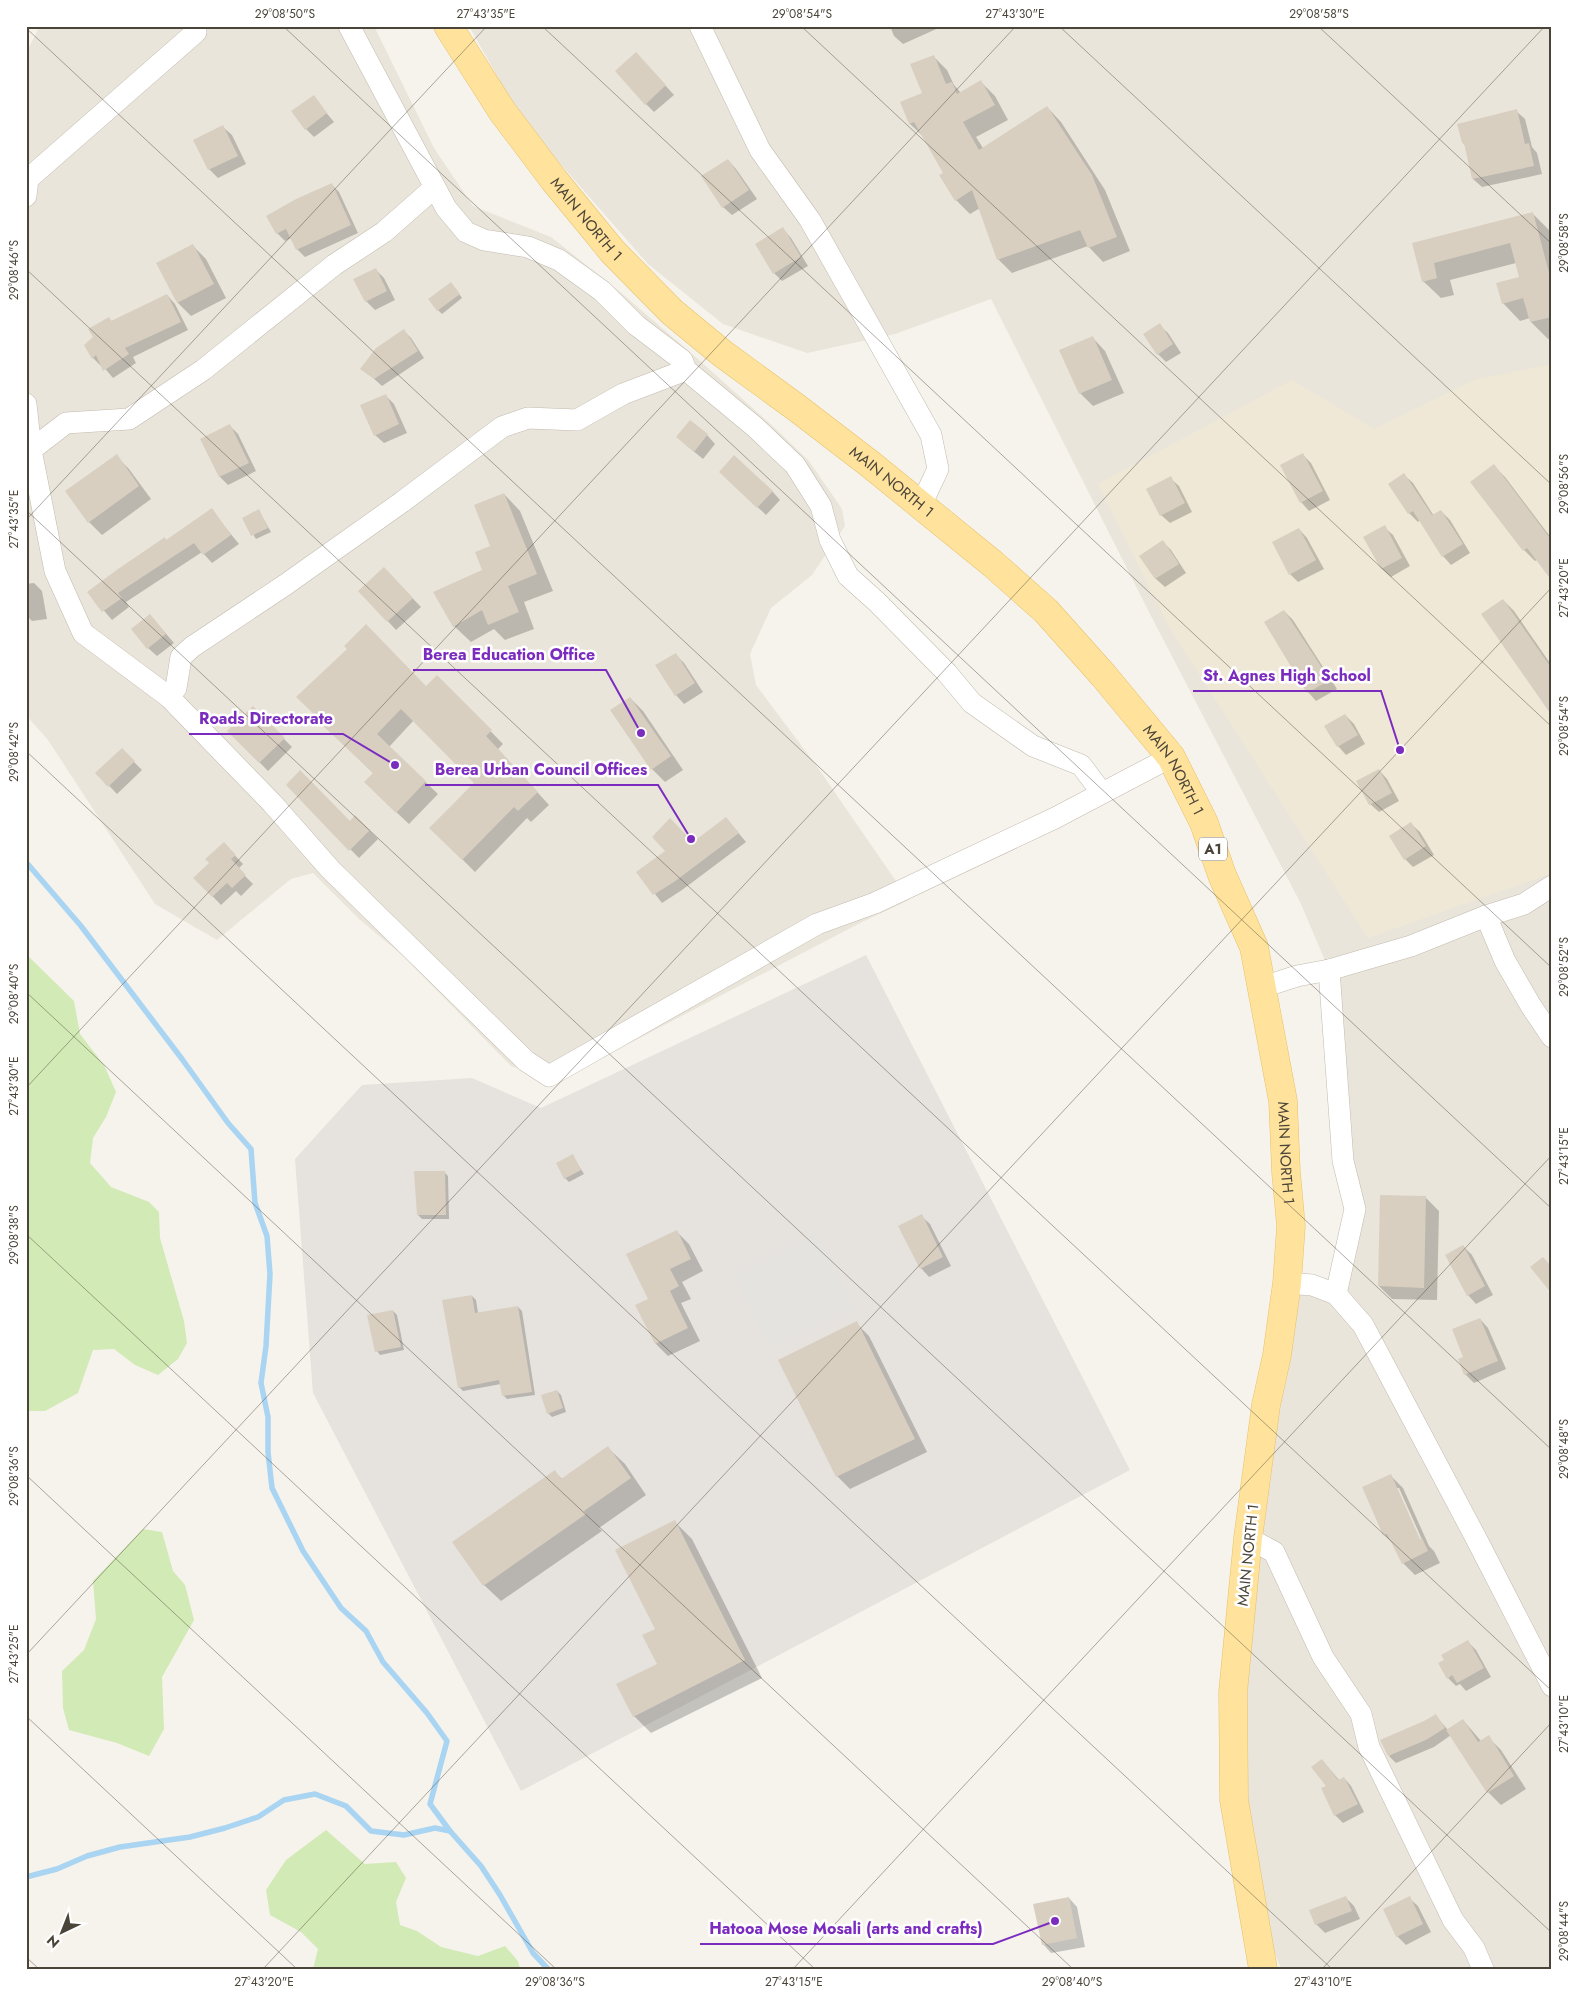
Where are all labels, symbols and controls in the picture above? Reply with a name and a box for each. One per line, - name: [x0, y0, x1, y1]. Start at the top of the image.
- text: 29°08'50"S: [255, 5, 316, 23]
- text: 27°43'35"E: [457, 5, 515, 23]
- text: 29°08'54"S: [772, 5, 833, 23]
- text: 27°43'30"E: [985, 5, 1045, 23]
- text: 29°08'58"S: [1289, 5, 1349, 23]
- street label: MAIN NORTH 1: [545, 173, 627, 266]
- text: 29°08'58"S: [1555, 213, 1573, 273]
- text: 29°08'46"S: [5, 239, 23, 300]
- street label: MAIN NORTH 1: [845, 441, 939, 523]
- text: 29°08'56"S: [1555, 454, 1573, 514]
- text: 27°43'35"E: [5, 490, 23, 548]
- text: 27°43'20"E: [1555, 558, 1573, 618]
- callout: Berea Education Office: [413, 639, 606, 670]
- text: Berea Education Office: [423, 643, 595, 666]
- callout: St. Agnes High School: [1193, 660, 1381, 691]
- text: St. Agnes High School: [1203, 664, 1371, 687]
- text: 29°08'54"S: [1555, 695, 1573, 756]
- callout: Roads Directorate: [189, 703, 343, 734]
- text: Roads Directorate: [199, 707, 333, 730]
- street label: MAIN NORTH 1: [1138, 720, 1209, 819]
- text: 29°08'42"S: [5, 721, 23, 782]
- callout: Berea Urban Council Offices: [425, 754, 658, 785]
- text: Berea Urban Council Offices: [435, 758, 647, 781]
- road number: A1: [1199, 838, 1227, 861]
- text: 29°08'52"S: [1555, 937, 1573, 997]
- text: 29°08'40"S: [5, 963, 23, 1024]
- text: 27°43'30"E: [5, 1056, 23, 1116]
- street label: MAIN NORTH 1: [1272, 1101, 1300, 1205]
- text: 27°43'15"E: [1555, 1127, 1573, 1185]
- text: 29°08'38"S: [5, 1205, 23, 1265]
- text: 29°08'48"S: [1555, 1419, 1573, 1479]
- text: 29°08'36"S: [5, 1446, 23, 1506]
- street label: MAIN NORTH 1: [1232, 1503, 1264, 1607]
- text: 27°43'25"E: [5, 1624, 23, 1684]
- text: 27°43'10"E: [1555, 1695, 1573, 1753]
- text: 29°08'44"S: [1555, 1900, 1573, 1961]
- north arrow: [38, 1908, 88, 1958]
- callout: Hatooa Mose Mosali (arts and crafts): [700, 1913, 993, 1944]
- text: Hatooa Mose Mosali (arts and crafts): [709, 1917, 983, 1940]
- text: N: [42, 1930, 64, 1953]
- text: 27°43'20"E: [234, 1973, 294, 1991]
- text: 29°08'36"S: [525, 1973, 585, 1991]
- text: 27°43'15"E: [765, 1973, 823, 1991]
- text: 29°08'40"S: [1042, 1973, 1103, 1991]
- text: 27°43'10"E: [1294, 1973, 1352, 1991]

